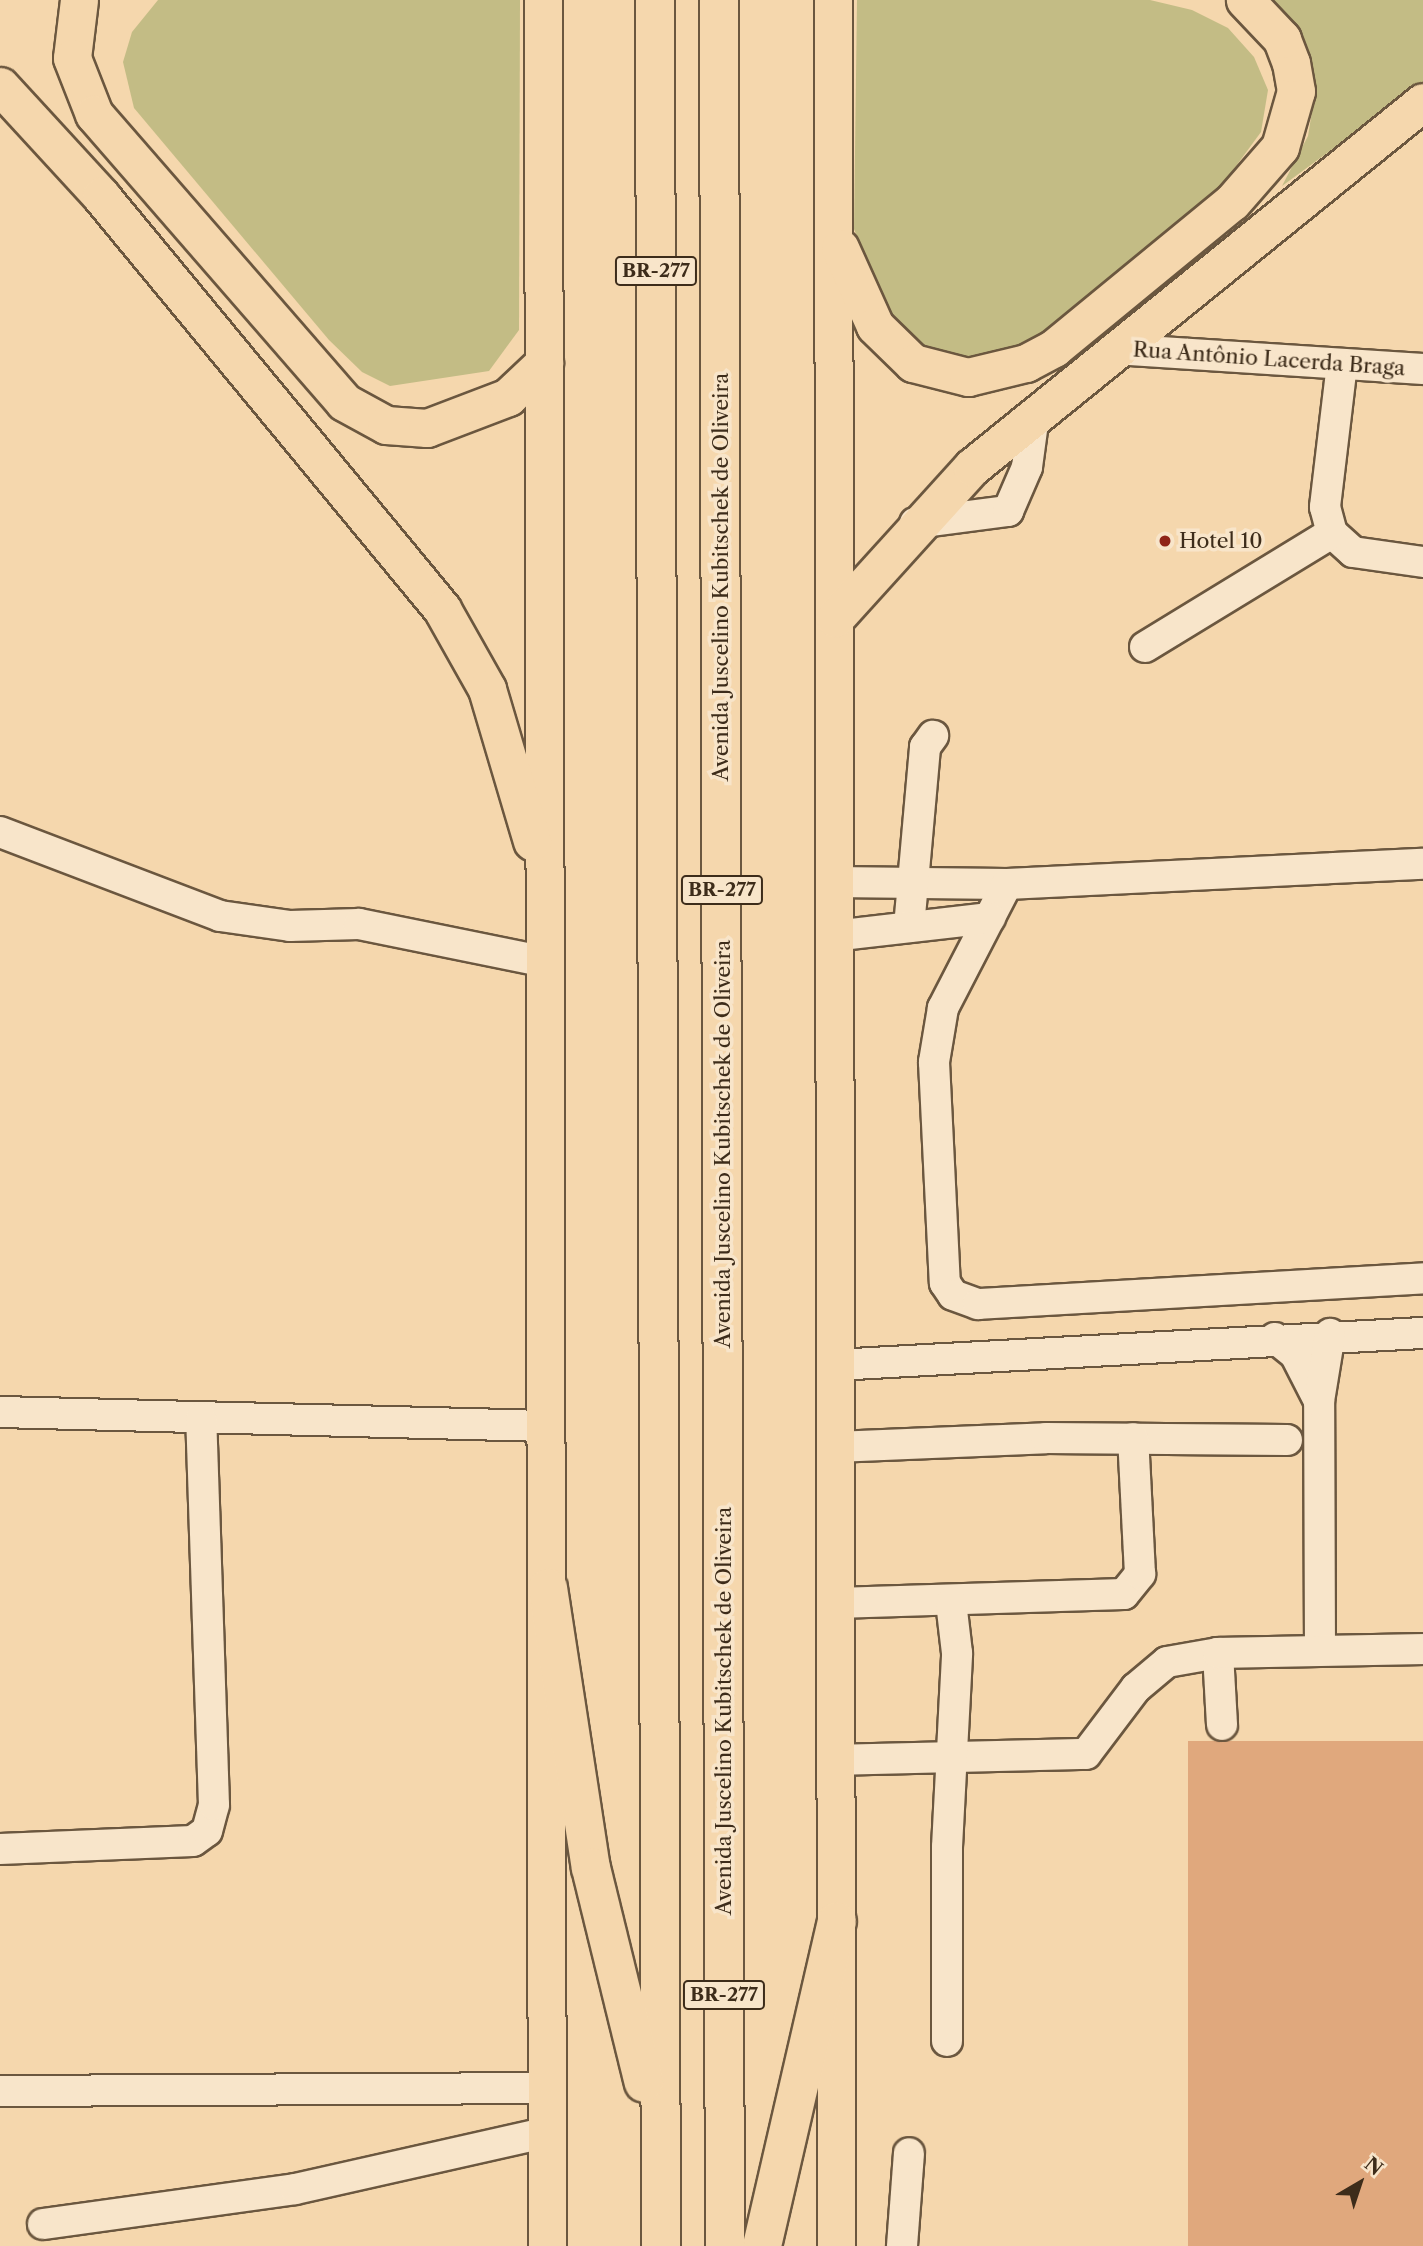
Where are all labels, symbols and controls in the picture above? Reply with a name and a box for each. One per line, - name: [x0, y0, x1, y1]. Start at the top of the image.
- road number: BR-277: [614, 256, 698, 286]
- street label: Rua Antônio Lacerda Braga: [1131, 337, 1407, 381]
- street label: Avenida Juscelino Kubitschek de Oliveira: [708, 372, 734, 782]
- place label: Hotel 10: [1179, 528, 1263, 554]
- marker: Hotel 10: [1157, 533, 1173, 549]
- road number: BR-277: [680, 874, 764, 906]
- street label: Avenida Juscelino Kubitschek de Oliveira: [710, 939, 736, 1349]
- street label: Avenida Juscelino Kubitschek de Oliveira: [711, 1506, 737, 1916]
- road number: BR-277: [682, 1980, 766, 2010]
- north arrow: [1325, 2148, 1395, 2218]
- text: N: [1360, 2152, 1387, 2180]

